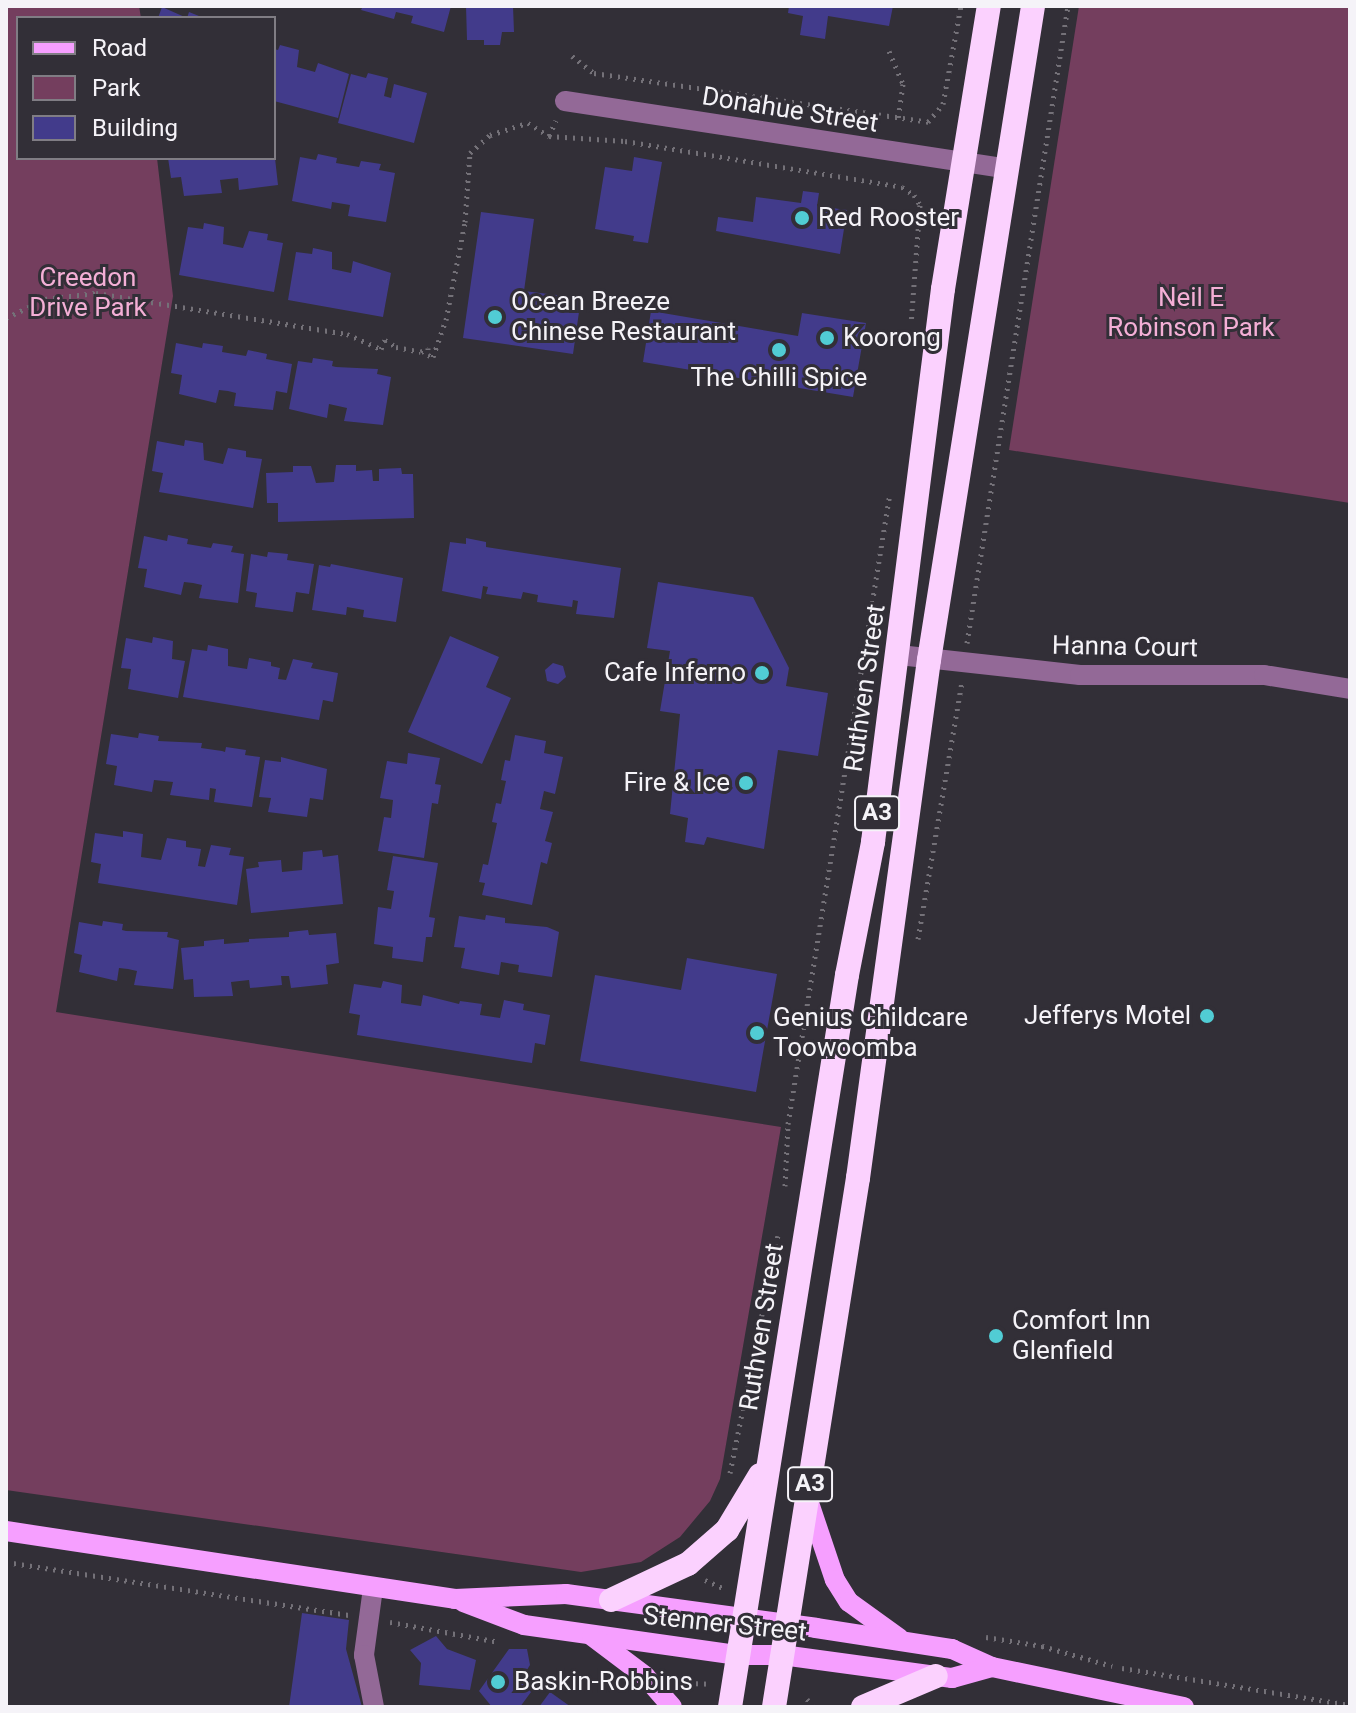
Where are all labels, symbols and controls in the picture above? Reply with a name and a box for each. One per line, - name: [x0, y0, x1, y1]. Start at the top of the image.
- legend: [16, 16, 276, 160]
- text: Road: [92, 34, 147, 62]
- text: Park: [92, 74, 140, 102]
- street label: Donahue Street: [700, 81, 880, 139]
- text: Building: [92, 114, 178, 142]
- place label: Red Rooster: [818, 202, 959, 234]
- marker: Red Rooster: [793, 209, 811, 227]
- park label: Creedon Drive Park: [29, 262, 147, 324]
- park label: Neil E Robinson Park: [1107, 282, 1275, 344]
- place label: Ocean Breeze Chinese Restaurant: [511, 286, 736, 348]
- marker: Ocean Breeze Chinese Restaurant: [486, 308, 504, 326]
- place label: Koorong: [843, 322, 941, 354]
- marker: Koorong: [818, 329, 836, 347]
- marker: The Chilli Spice: [770, 341, 788, 359]
- place label: The Chilli Spice: [691, 362, 867, 394]
- street label: Ruthven Street: [838, 602, 892, 774]
- street label: Hanna Court: [1052, 630, 1198, 664]
- place label: Cafe Inferno: [604, 657, 746, 689]
- marker: Cafe Inferno: [753, 664, 771, 682]
- place label: Fire & Ice: [623, 767, 730, 799]
- marker: Fire & Ice: [737, 774, 755, 792]
- road number: A3: [853, 793, 901, 833]
- place label: Jefferys Motel: [1024, 1000, 1191, 1032]
- place label: Genius Childcare Toowoomba: [773, 1002, 968, 1064]
- marker: Jefferys Motel: [1198, 1007, 1216, 1025]
- marker: Genius Childcare Toowoomba: [748, 1024, 766, 1042]
- street label: Ruthven Street: [733, 1241, 791, 1413]
- place label: Comfort Inn Glenfield: [1012, 1305, 1151, 1366]
- marker: Comfort Inn Glenfield: [987, 1327, 1005, 1345]
- road number: A3: [786, 1464, 834, 1504]
- street label: Stenner Street: [642, 1600, 808, 1648]
- place label: Baskin-Robbins: [514, 1666, 693, 1698]
- marker: Baskin-Robbins: [489, 1673, 507, 1691]

